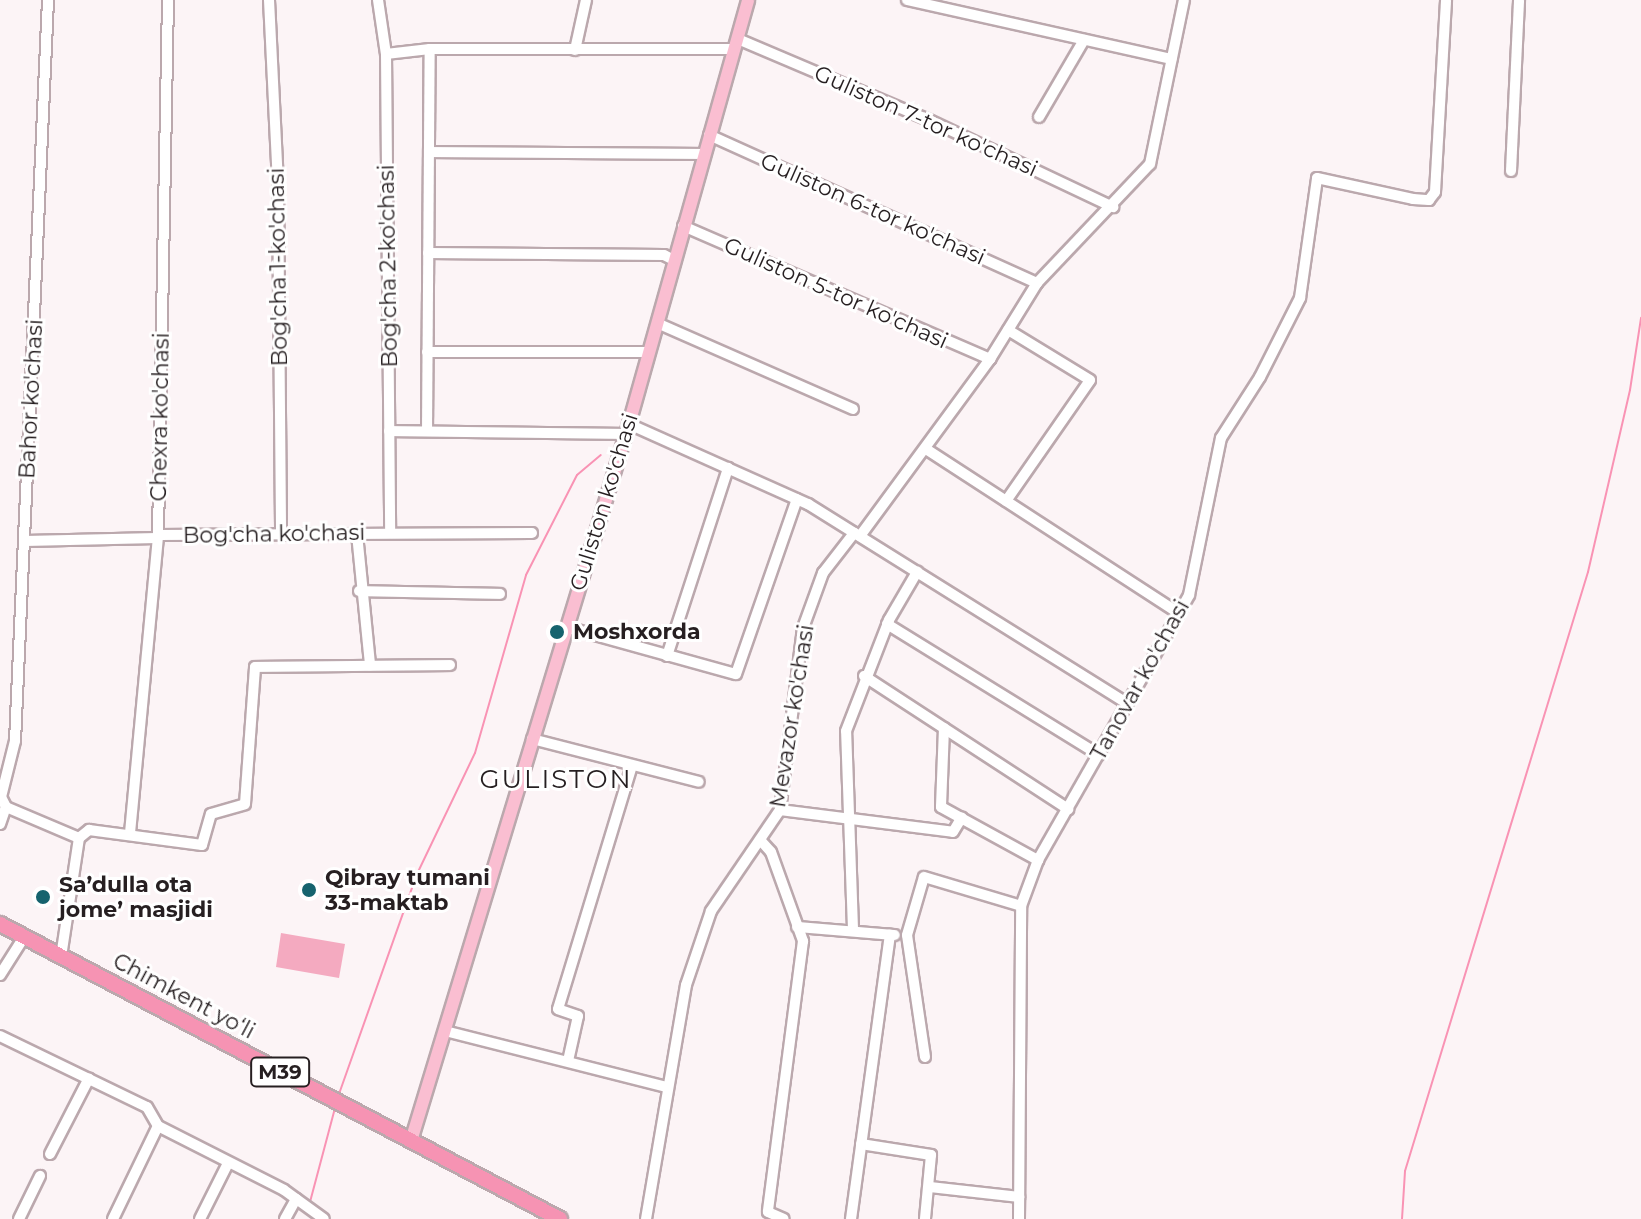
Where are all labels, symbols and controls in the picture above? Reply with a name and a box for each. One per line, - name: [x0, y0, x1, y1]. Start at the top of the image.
- street label: Guliston 7-tor ko'chasi: [810, 60, 1042, 182]
- street label: Guliston 6-tor ko'chasi: [756, 147, 990, 271]
- street label: Bog'cha 2-ko'chasi: [373, 164, 403, 368]
- street label: Bog'cha 1-ko'chasi: [263, 167, 293, 367]
- street label: Guliston 5-tor ko'chasi: [720, 232, 952, 354]
- street label: Bahor ko'chasi: [14, 319, 48, 479]
- street label: Chexra ko'chasi: [145, 332, 175, 502]
- street label: Guliston ko'chasi: [564, 410, 644, 594]
- street label: Bog'cha ko'chasi: [183, 519, 365, 549]
- street label: Tanovar ko'chasi: [1085, 595, 1195, 765]
- place label: Moshxorda: [573, 619, 701, 645]
- marker: Moshxorda: [548, 623, 566, 641]
- street label: Mevazor ko'chasi: [764, 623, 820, 809]
- district label: GULISTON: [479, 764, 633, 796]
- place label: Qibray tumani 33-maktab: [325, 864, 490, 916]
- place label: Sa’dulla ota jome’ masjidi: [59, 871, 213, 922]
- marker: Qibray tumani 33-maktab: [300, 881, 318, 899]
- marker: Sa’dulla ota jome’ masjidi: [34, 888, 52, 906]
- street label: Chimkent yo‘li: [109, 948, 259, 1044]
- road number: M39: [250, 1056, 310, 1088]

